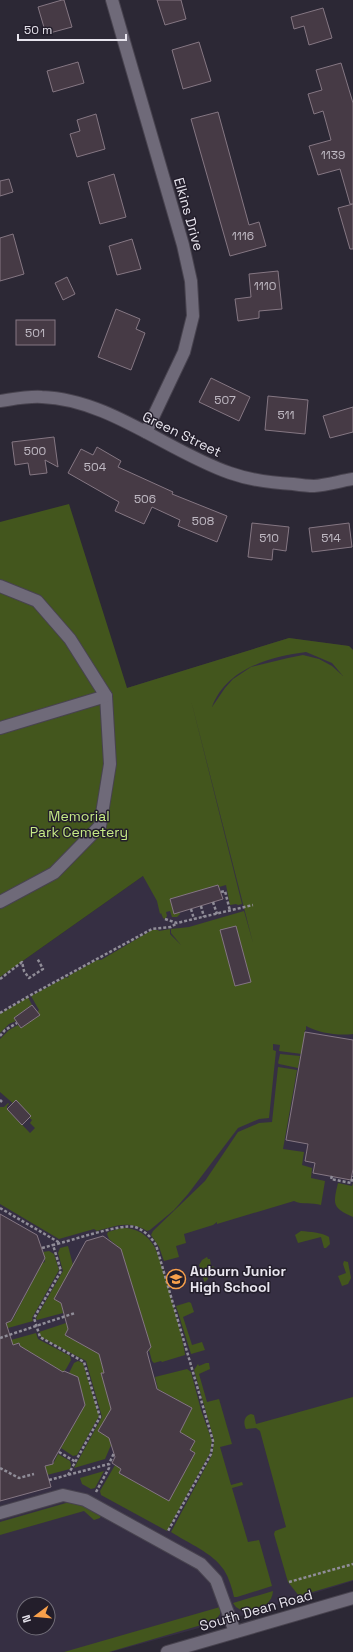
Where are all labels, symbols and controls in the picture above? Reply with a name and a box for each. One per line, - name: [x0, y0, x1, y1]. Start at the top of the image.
- scale bar: [18, 16, 126, 42]
- text: 50 m: [24, 22, 52, 38]
- house number: 1139: [321, 147, 345, 163]
- street label: Elkins Drive: [170, 175, 208, 253]
- house number: 1116: [232, 228, 254, 244]
- house number: 1110: [254, 278, 276, 294]
- house number: 501: [25, 325, 45, 341]
- house number: 507: [214, 392, 236, 408]
- street label: Green Street: [139, 407, 225, 461]
- house number: 511: [277, 407, 295, 423]
- house number: 500: [24, 443, 46, 459]
- house number: 504: [84, 459, 107, 475]
- house number: 506: [134, 491, 156, 507]
- house number: 508: [192, 513, 214, 529]
- house number: 510: [259, 530, 279, 546]
- house number: 514: [321, 530, 341, 546]
- park label: Memorial Park Cemetery: [30, 807, 128, 841]
- place label: Auburn Junior High School: [190, 1262, 286, 1296]
- school or university icon: Auburn Junior High School: [165, 1268, 187, 1290]
- street label: South Dean Road: [197, 1585, 315, 1635]
- north arrow: [16, 1596, 56, 1636]
- text: N: [19, 1613, 34, 1624]

